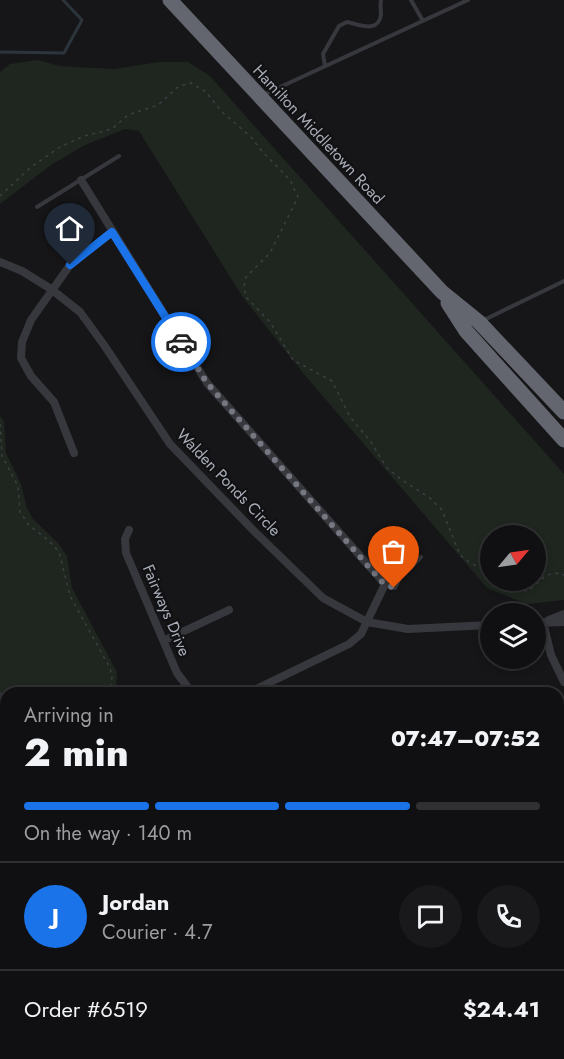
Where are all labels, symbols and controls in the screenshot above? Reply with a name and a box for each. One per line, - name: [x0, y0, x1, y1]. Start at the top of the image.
- street label: Hamilton Middletown Road: [248, 59, 390, 209]
- pin: [44, 203, 95, 265]
- icon: home: [53, 212, 86, 245]
- courier: [151, 312, 211, 372]
- icon: car: [165, 326, 198, 359]
- street label: Walden Ponds Circle: [171, 423, 286, 541]
- north arrow: [480, 525, 546, 591]
- map controls: [480, 525, 546, 669]
- pin: [368, 526, 419, 588]
- icon: bag: [377, 535, 410, 568]
- street label: Fairways Drive: [137, 561, 196, 660]
- button: layers: [480, 603, 546, 669]
- text: Arriving in: [24, 701, 114, 730]
- text: 07:47–07:52: [391, 722, 540, 754]
- text: 2 min: [24, 724, 129, 781]
- text: On the way · 140 m: [24, 819, 192, 848]
- button: chat: [399, 885, 462, 948]
- button: phone: [477, 885, 540, 948]
- text: Jordan: [102, 886, 169, 918]
- text: J: [52, 900, 59, 932]
- text: Courier · 4.7: [102, 918, 213, 947]
- text: Order #6519: [24, 993, 148, 1025]
- text: $24.41: [463, 993, 540, 1025]

